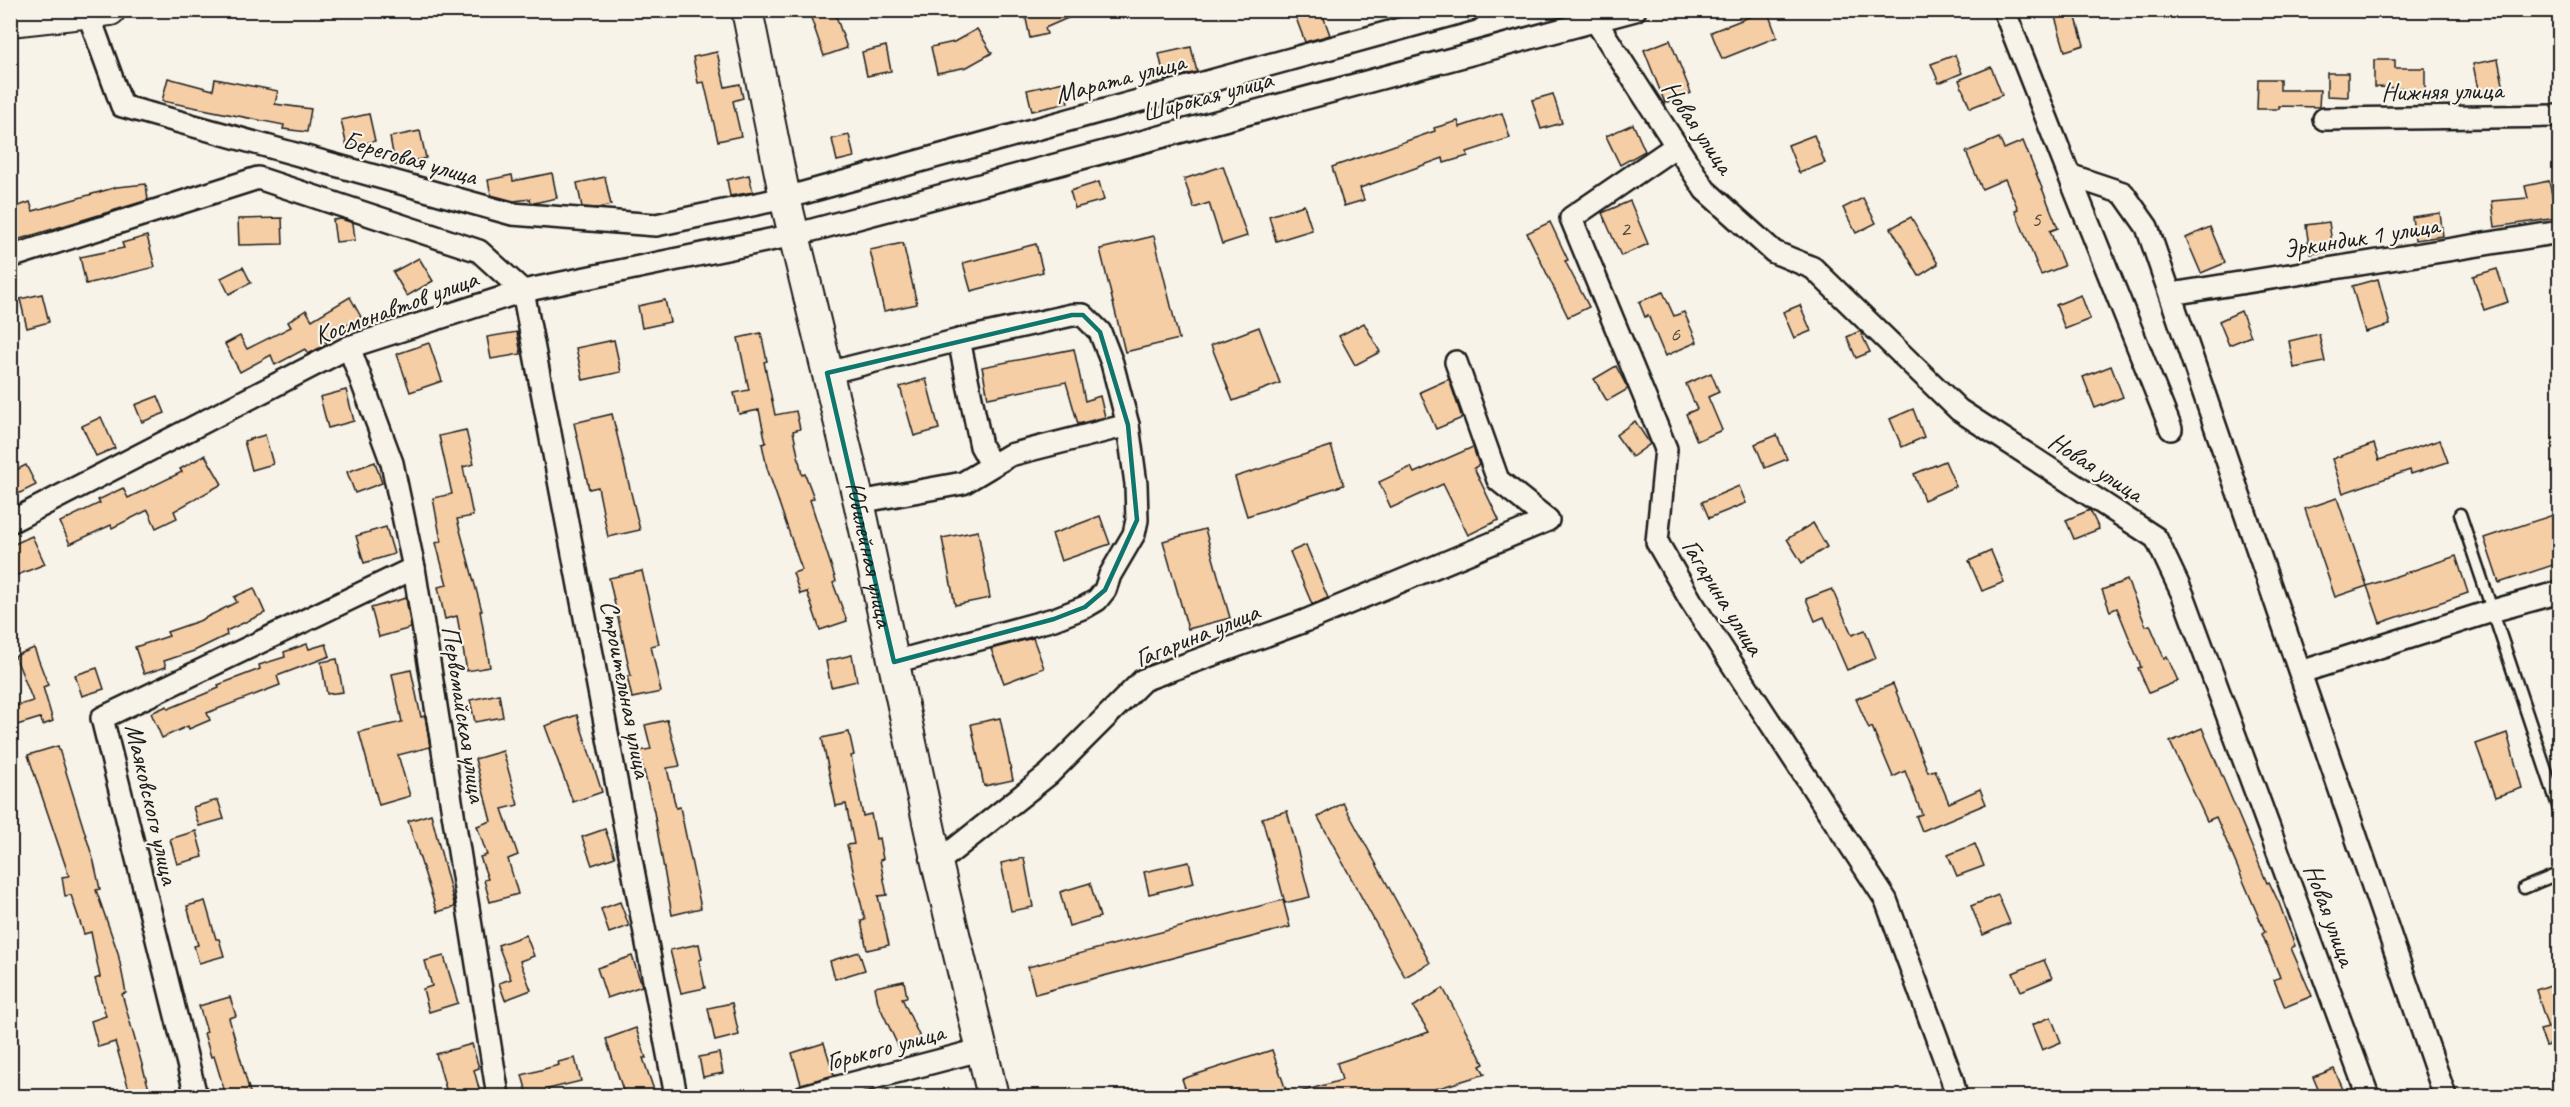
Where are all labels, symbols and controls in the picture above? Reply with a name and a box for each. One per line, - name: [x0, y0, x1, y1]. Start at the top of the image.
- street label: Марата улица: [1051, 44, 1191, 111]
- street label: Широкая улица: [1138, 62, 1278, 129]
- street label: Нижняя улица: [2381, 73, 2506, 109]
- street label: Новая улица: [1655, 74, 1743, 182]
- street label: Береговая улица: [339, 123, 482, 193]
- house number: 5: [2031, 205, 2042, 233]
- street label: Эркиндик 1 улица: [2281, 208, 2443, 266]
- house number: 2: [1620, 215, 1632, 243]
- street label: Космонавтов улица: [310, 262, 484, 352]
- house number: 6: [1670, 320, 1681, 348]
- street label: Новая улица: [2042, 424, 2152, 511]
- street label: Юбилейная улица: [838, 478, 902, 631]
- street label: Гагарина улица: [1674, 533, 1773, 663]
- street label: Гагарина улица: [1130, 594, 1266, 675]
- street label: Строительная улица: [593, 598, 660, 782]
- street label: Первомайская улица: [434, 623, 494, 806]
- street label: Маяковского улица: [118, 721, 187, 889]
- street label: Новая улица: [2296, 859, 2364, 973]
- street label: Горького улица: [822, 1015, 950, 1079]

